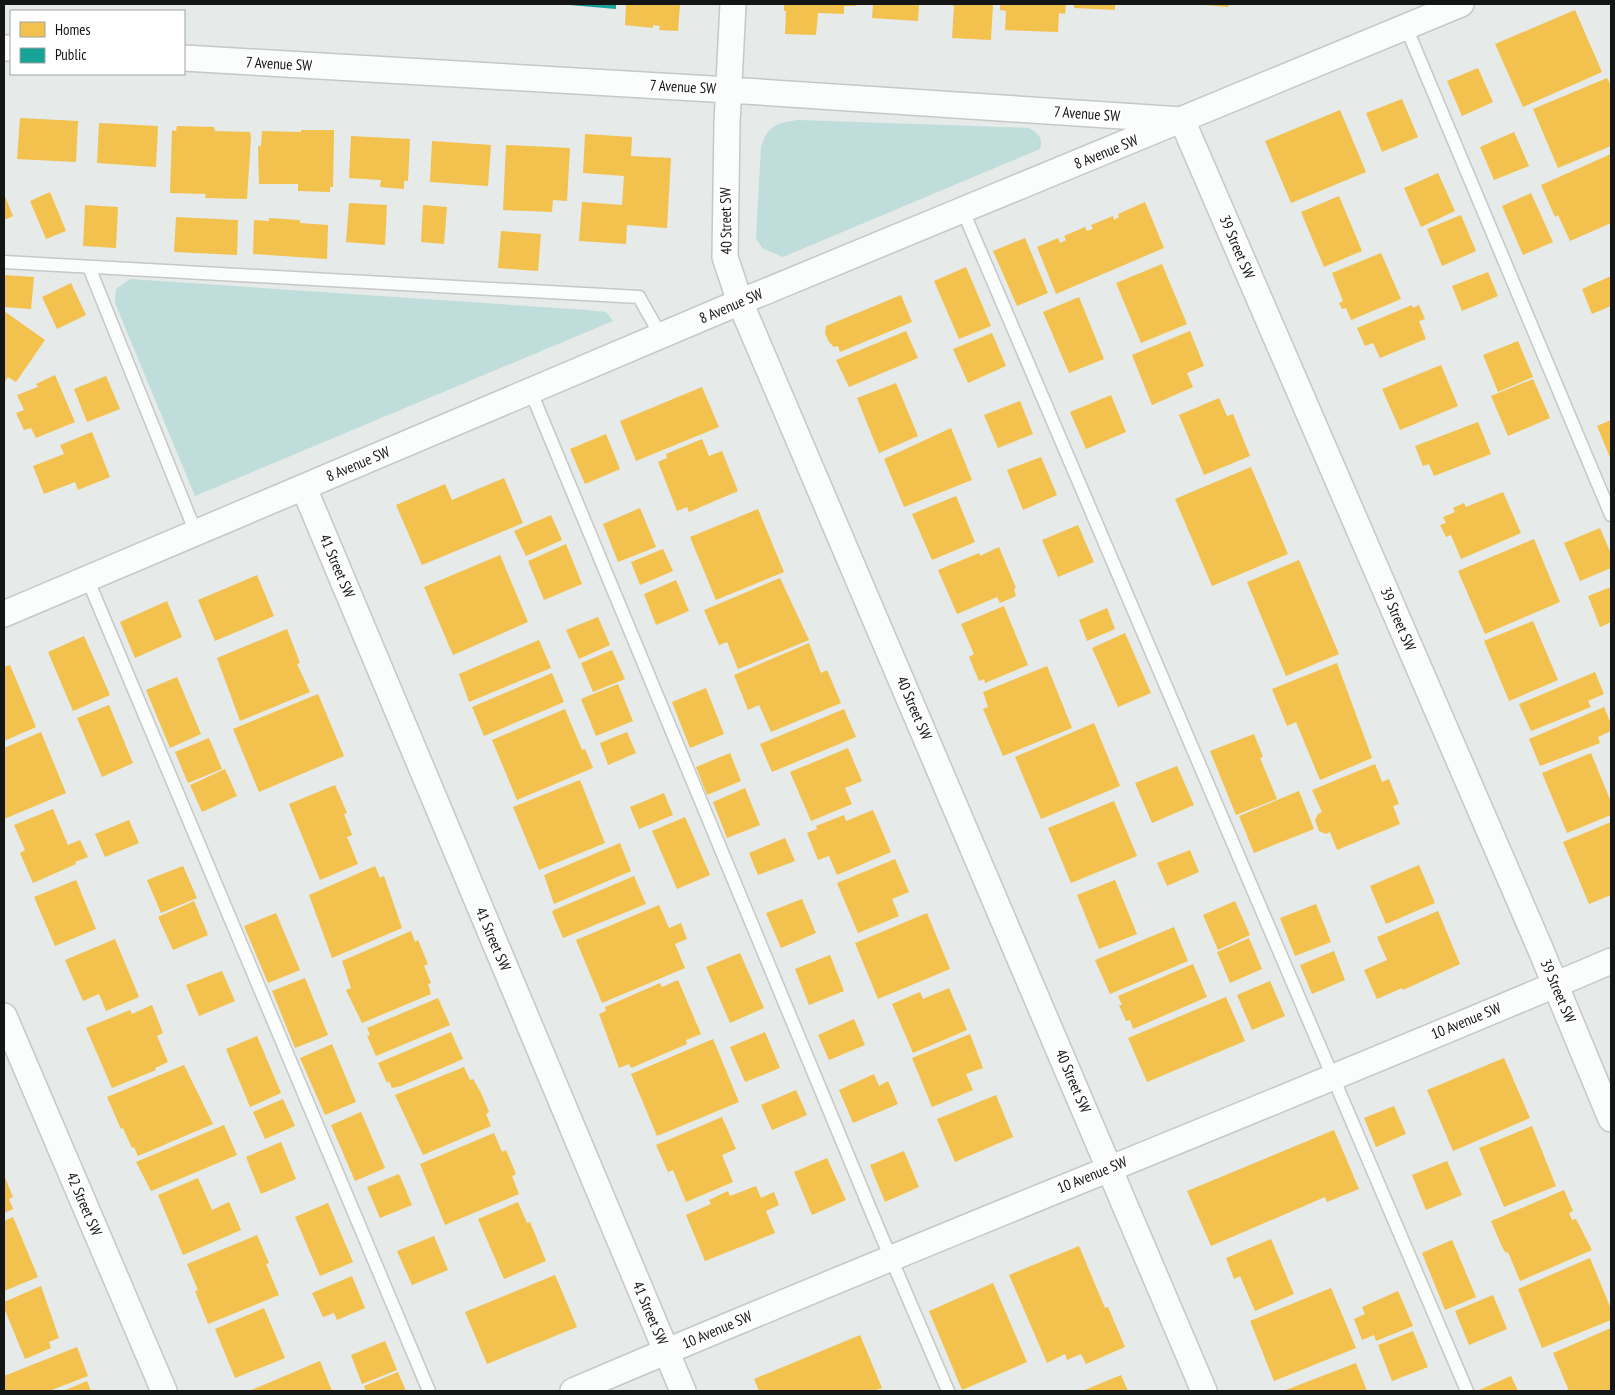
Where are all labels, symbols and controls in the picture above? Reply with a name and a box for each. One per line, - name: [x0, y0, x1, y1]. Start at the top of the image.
- legend: [10, 10, 185, 75]
- text: Homes: [55, 20, 91, 39]
- text: Public: [55, 45, 87, 64]
- street label: 7 Avenue SW: [245, 52, 313, 75]
- street label: 7 Avenue SW: [649, 75, 717, 98]
- street label: 7 Avenue SW: [1053, 102, 1121, 125]
- street label: 8 Avenue SW: [1071, 130, 1140, 173]
- street label: 40 Street SW: [715, 187, 736, 255]
- street label: 39 Street SW: [1216, 212, 1259, 282]
- street label: 8 Avenue SW: [696, 284, 765, 327]
- street label: 8 Avenue SW: [323, 442, 392, 485]
- street label: 41 Street SW: [316, 531, 359, 601]
- street label: 39 Street SW: [1377, 584, 1420, 654]
- street label: 40 Street SW: [893, 673, 936, 743]
- street label: 41 Street SW: [472, 904, 515, 974]
- street label: 39 Street SW: [1537, 956, 1580, 1026]
- street label: 10 Avenue SW: [1428, 998, 1504, 1043]
- street label: 40 Street SW: [1052, 1046, 1095, 1116]
- street label: 10 Avenue SW: [1054, 1152, 1130, 1197]
- street label: 42 Street SW: [63, 1169, 106, 1239]
- street label: 41 Street SW: [629, 1278, 672, 1348]
- street label: 10 Avenue SW: [679, 1306, 755, 1353]

